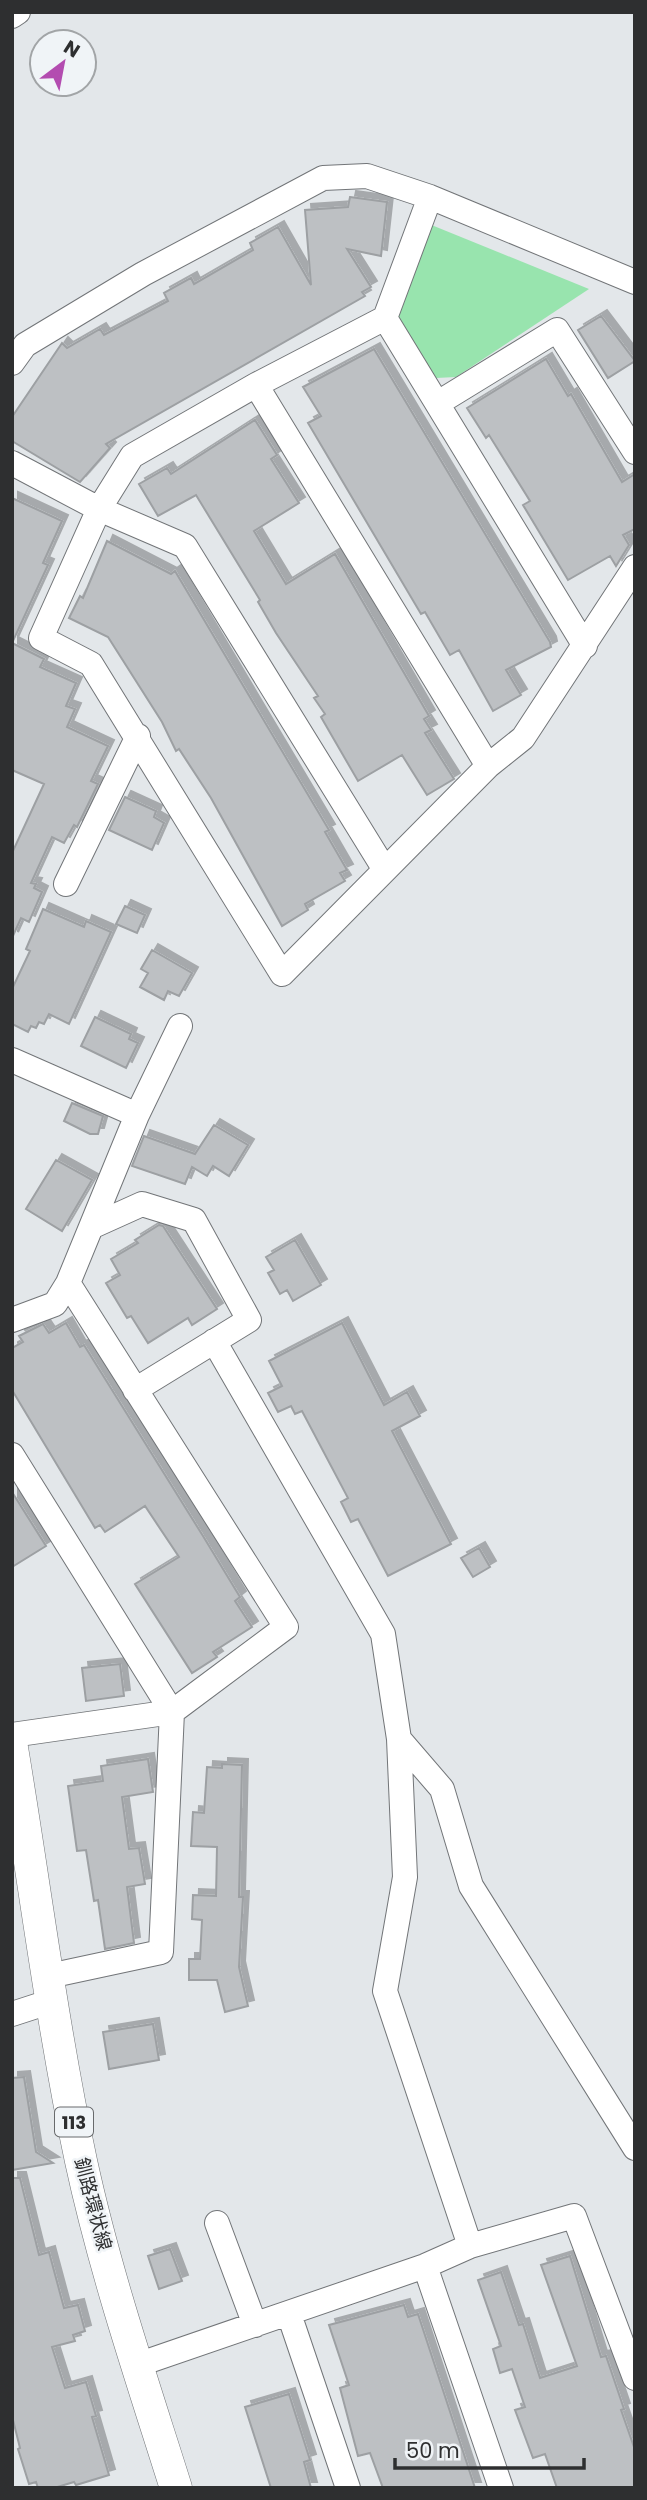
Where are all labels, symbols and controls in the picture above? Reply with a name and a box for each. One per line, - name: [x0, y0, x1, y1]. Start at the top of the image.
- north arrow: [28, 28, 98, 98]
- text: N: [59, 34, 85, 64]
- road number: 113: [55, 2108, 93, 2136]
- street label: 釧路環状線: [68, 2155, 118, 2253]
- scale bar: [395, 2426, 584, 2470]
- text: 50 m: [406, 2436, 460, 2465]

